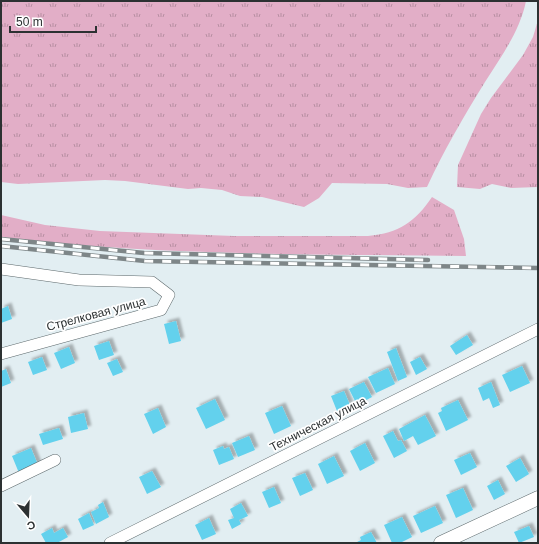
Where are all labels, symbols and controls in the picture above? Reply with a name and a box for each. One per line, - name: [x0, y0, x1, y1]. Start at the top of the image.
- scale bar: [10, 8, 96, 34]
- text: 50 m: [16, 15, 43, 29]
- street label: Стрелковая улица: [45, 294, 147, 334]
- street label: Техническая улица: [267, 393, 369, 454]
- north arrow: [8, 496, 48, 536]
- text: С: [25, 518, 37, 532]

